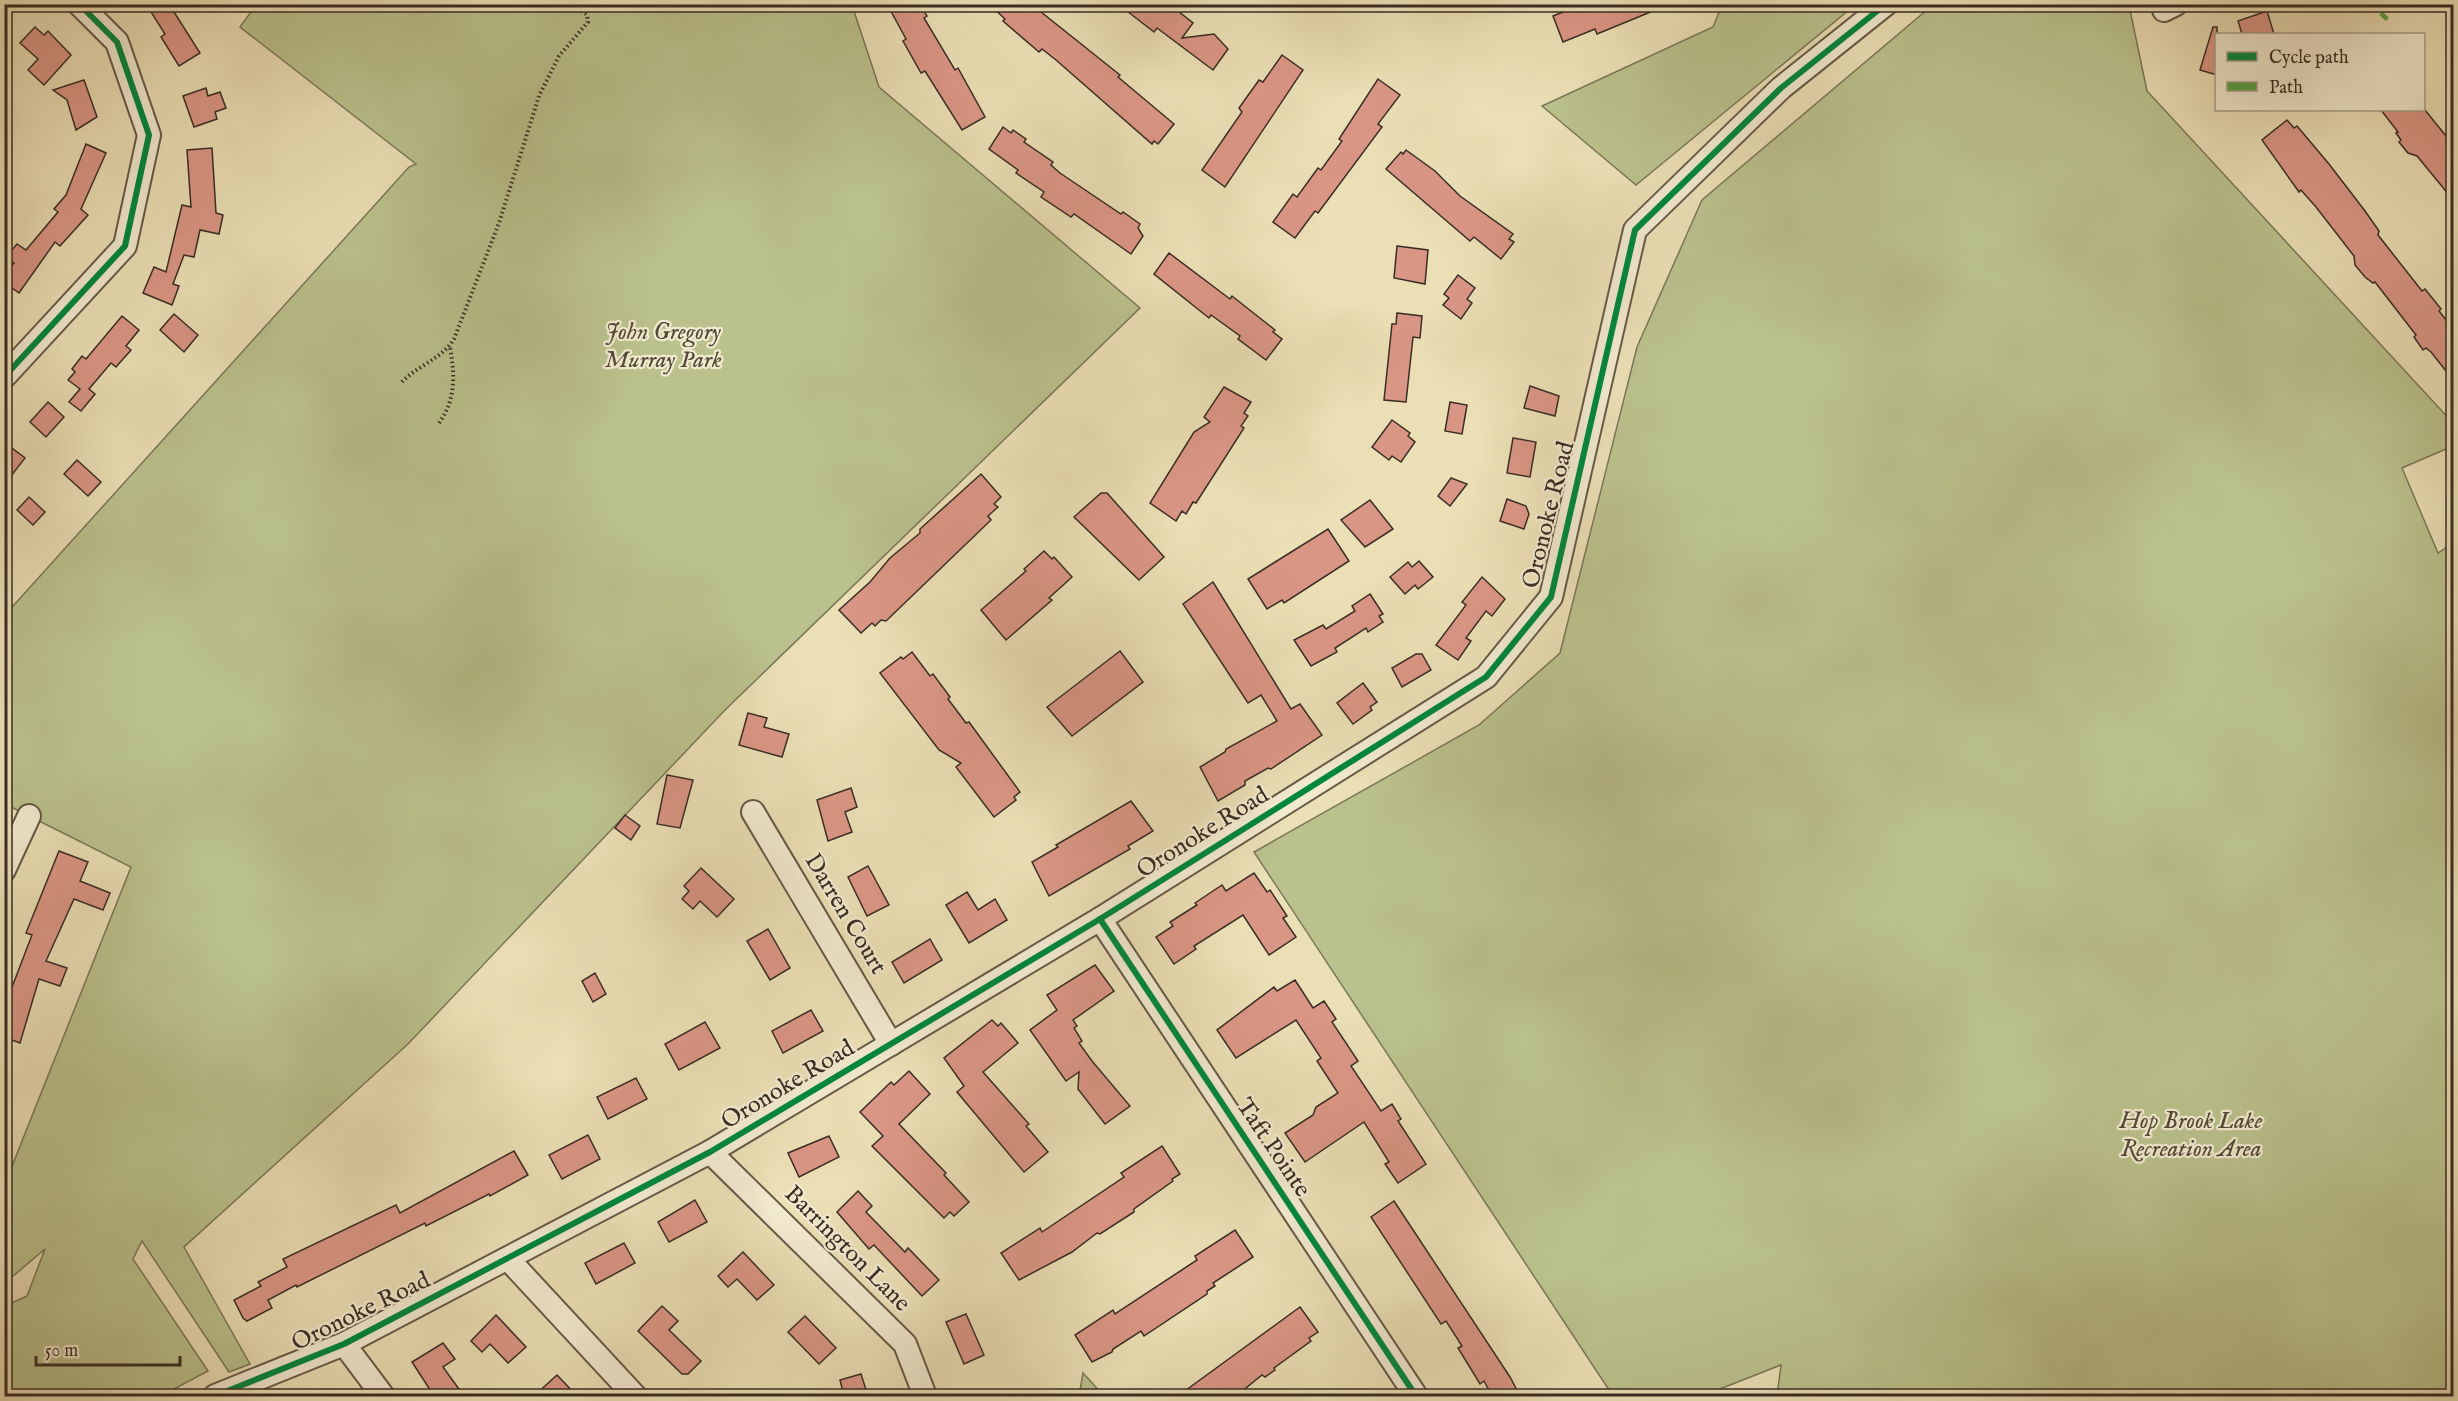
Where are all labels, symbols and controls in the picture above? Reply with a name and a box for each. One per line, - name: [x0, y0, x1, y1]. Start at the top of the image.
- legend: [2215, 33, 2425, 111]
- text: Cycle path: [2269, 47, 2349, 70]
- text: Path: [2269, 77, 2303, 100]
- park label: John Gregory Murray Park: [604, 317, 722, 376]
- street label: Oronoke Road: [1516, 438, 1582, 592]
- street label: Oronoke Road: [1131, 780, 1275, 886]
- street label: Darren Court: [797, 848, 893, 980]
- street label: Oronoke Road: [716, 1033, 861, 1137]
- street label: Taft Pointe: [1229, 1093, 1317, 1203]
- park label: Hop Brook Lake Recreation Area: [2119, 1106, 2262, 1165]
- street label: Barrington Lane: [777, 1179, 917, 1319]
- street label: Oronoke Road: [287, 1265, 436, 1359]
- scale bar: [36, 1329, 180, 1367]
- text: 50 m: [45, 1340, 78, 1363]

